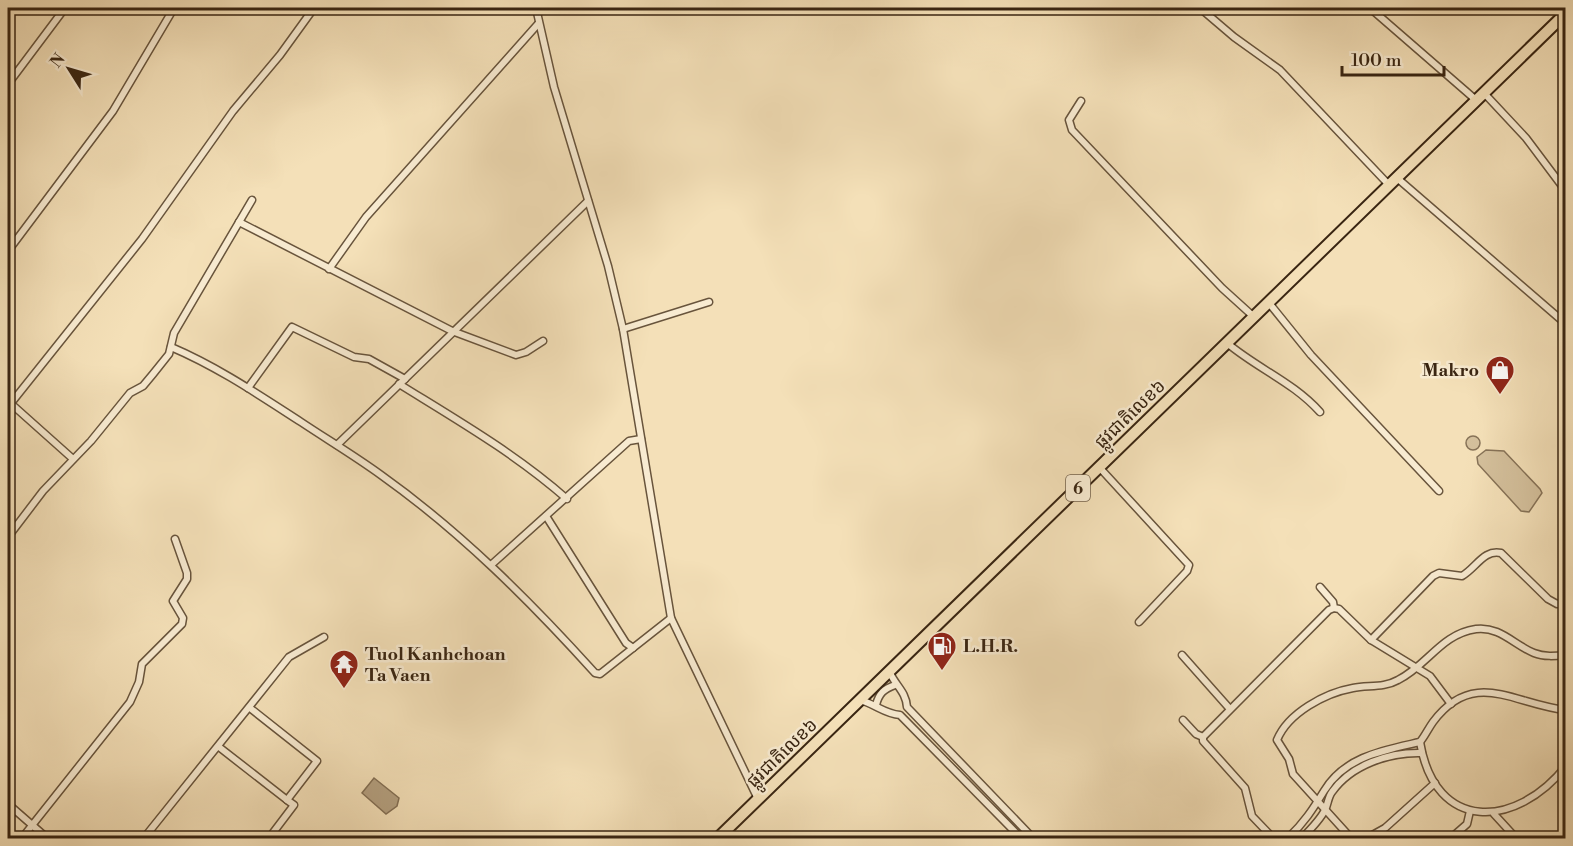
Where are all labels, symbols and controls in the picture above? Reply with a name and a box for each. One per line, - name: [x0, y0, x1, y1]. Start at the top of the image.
- north arrow: [39, 39, 99, 99]
- scale bar: [1342, 39, 1444, 77]
- text: N: [46, 49, 70, 72]
- text: 100 m: [1351, 49, 1402, 72]
- shop icon: Makro: [1484, 354, 1516, 396]
- place label: Makro: [1422, 359, 1479, 382]
- street label: ផ្លូវជាតិលេខ៦: [1090, 375, 1174, 457]
- road number: 6: [1066, 475, 1090, 501]
- fuel station icon: L.H.R.: [926, 630, 958, 672]
- place label: L.H.R.: [963, 635, 1018, 658]
- place label: Tuol Kanhchoan Ta Vaen: [365, 643, 505, 687]
- temple icon: Tuol Kanhchoan Ta Vaen: [328, 648, 360, 690]
- street label: ផ្លូវជាតិលេខ៦: [742, 714, 826, 796]

